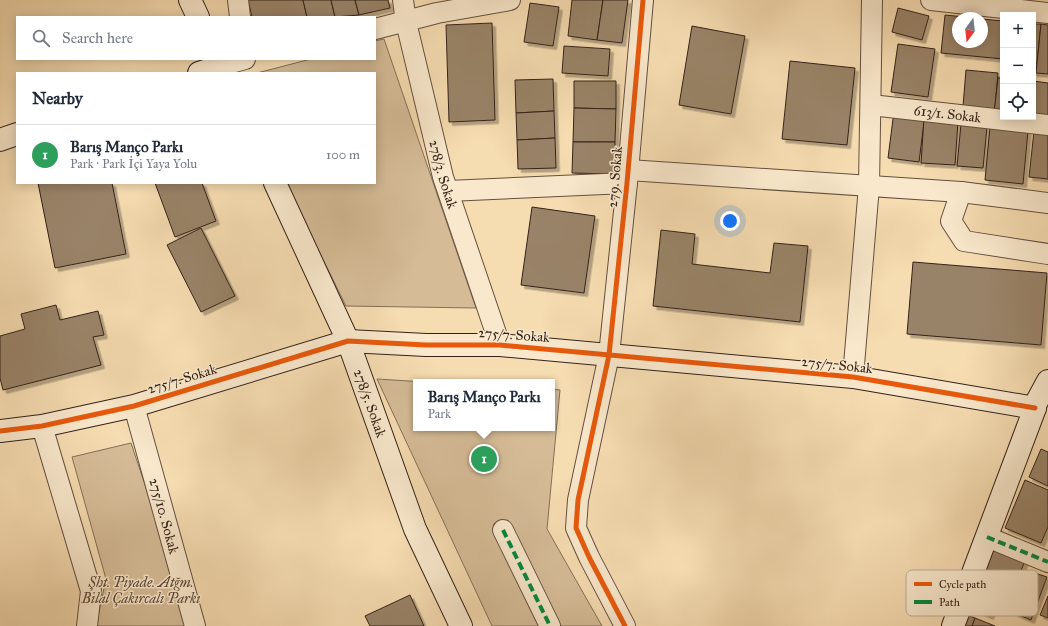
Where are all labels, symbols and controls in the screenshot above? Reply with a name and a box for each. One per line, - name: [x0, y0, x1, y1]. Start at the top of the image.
- north arrow: [952, 12, 988, 48]
- map controls: [1000, 12, 1036, 120]
- button: +: [1000, 12, 1036, 48]
- search box: [16, 16, 376, 60]
- icon: search: [30, 27, 52, 49]
- text: Search here: [62, 29, 133, 47]
- button: −: [1000, 48, 1036, 84]
- button: locate: [1000, 84, 1036, 120]
- text: Nearby: [32, 88, 83, 109]
- street label: 613/1. Sokak: [913, 101, 983, 126]
- text: Barış Manço Parkı: [70, 138, 183, 156]
- street label: 278/3. Sokak: [426, 138, 462, 211]
- street label: 279. Sokak: [604, 145, 626, 208]
- text: 1: [42, 147, 48, 163]
- text: 100 m: [326, 147, 360, 163]
- text: Park · Park İçi Yaya Yolu: [70, 156, 197, 172]
- your location: [720, 211, 740, 231]
- street label: 275/7. Sokak: [478, 324, 551, 346]
- street label: 275/7. Sokak: [801, 353, 874, 377]
- street label: 275/7. Sokak: [145, 360, 219, 398]
- street label: 278/5. Sokak: [350, 367, 390, 440]
- popup: [413, 379, 555, 431]
- text: Barış Manço Parkı: [427, 388, 541, 406]
- text: Park: [427, 406, 451, 422]
- pin: 1: [471, 444, 497, 474]
- street label: 275/10. Sokak: [146, 476, 183, 556]
- legend: [906, 570, 1038, 616]
- park label: Şht. Piyade. Atğm. Bilal Çakırcalı Parkı: [81, 574, 200, 607]
- text: Cycle path: [939, 578, 986, 591]
- text: Path: [939, 596, 960, 609]

